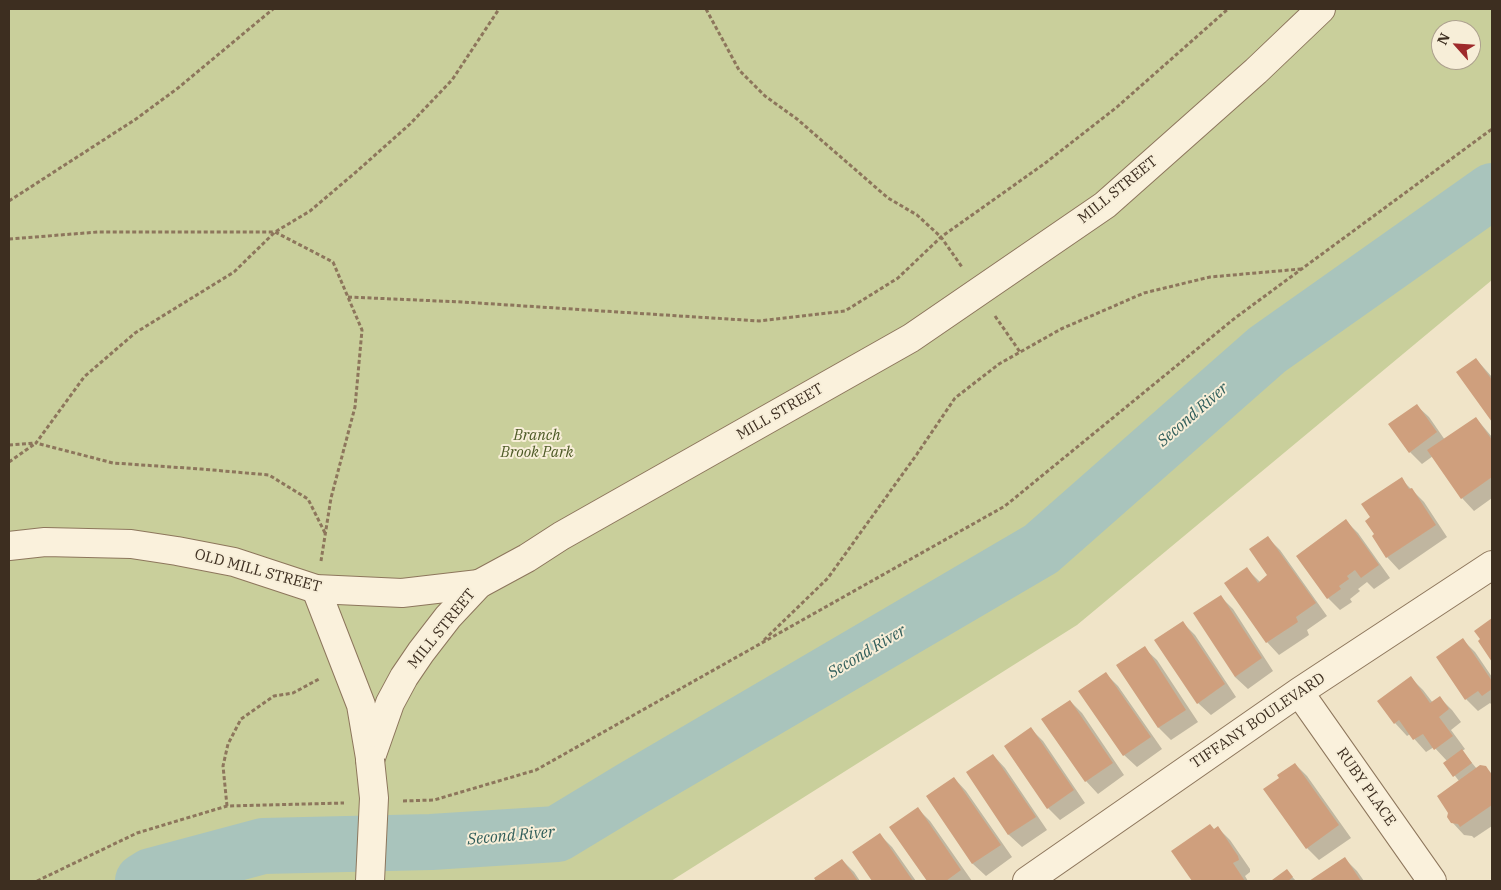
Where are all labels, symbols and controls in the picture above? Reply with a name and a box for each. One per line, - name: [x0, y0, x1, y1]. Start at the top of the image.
- north arrow: [1431, 20, 1481, 70]
- text: N: [1433, 30, 1454, 48]
- street label: MILL STREET: [1075, 152, 1161, 228]
- water label: Second River: [1154, 379, 1232, 451]
- street label: MILL STREET: [733, 380, 827, 444]
- park label: Branch Brook Park: [501, 427, 573, 462]
- street label: OLD MILL STREET: [193, 545, 323, 597]
- street label: MILL STREET: [404, 586, 480, 672]
- water label: Second River: [824, 621, 910, 683]
- street label: TIFFANY BOULEVARD: [1187, 669, 1329, 773]
- street label: RUBY PLACE: [1332, 744, 1400, 830]
- water label: Second River: [466, 823, 556, 849]

